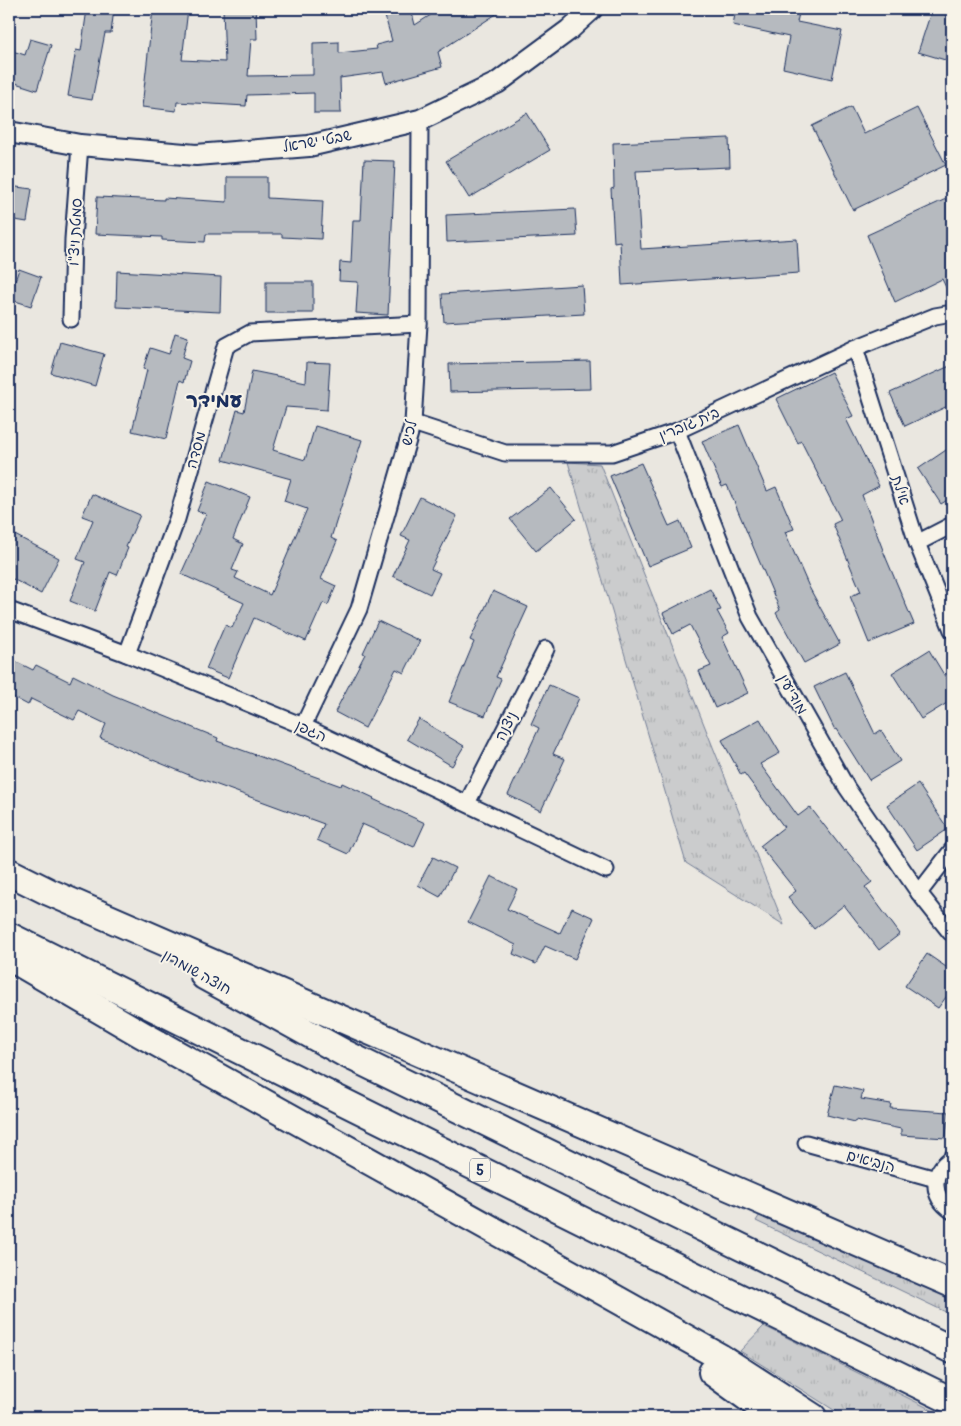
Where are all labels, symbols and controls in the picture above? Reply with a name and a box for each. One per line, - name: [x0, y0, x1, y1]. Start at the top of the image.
- street label: שבטי ישראל: [281, 126, 353, 157]
- street label: סמטת ויצ"ו: [64, 198, 87, 266]
- district label: עמידר: [186, 388, 242, 413]
- street label: בית גוברין: [656, 403, 722, 446]
- street label: לכיש: [397, 417, 422, 448]
- street label: מסדה: [182, 429, 211, 471]
- street label: אילת: [887, 472, 914, 508]
- street label: מודיעין: [773, 671, 812, 718]
- street label: ניצנה: [491, 708, 522, 744]
- street label: הגפן: [292, 716, 329, 747]
- street label: חוצה שומרון: [159, 946, 235, 999]
- street label: הנביאים: [844, 1146, 897, 1177]
- road number: 5: [470, 1158, 490, 1182]

